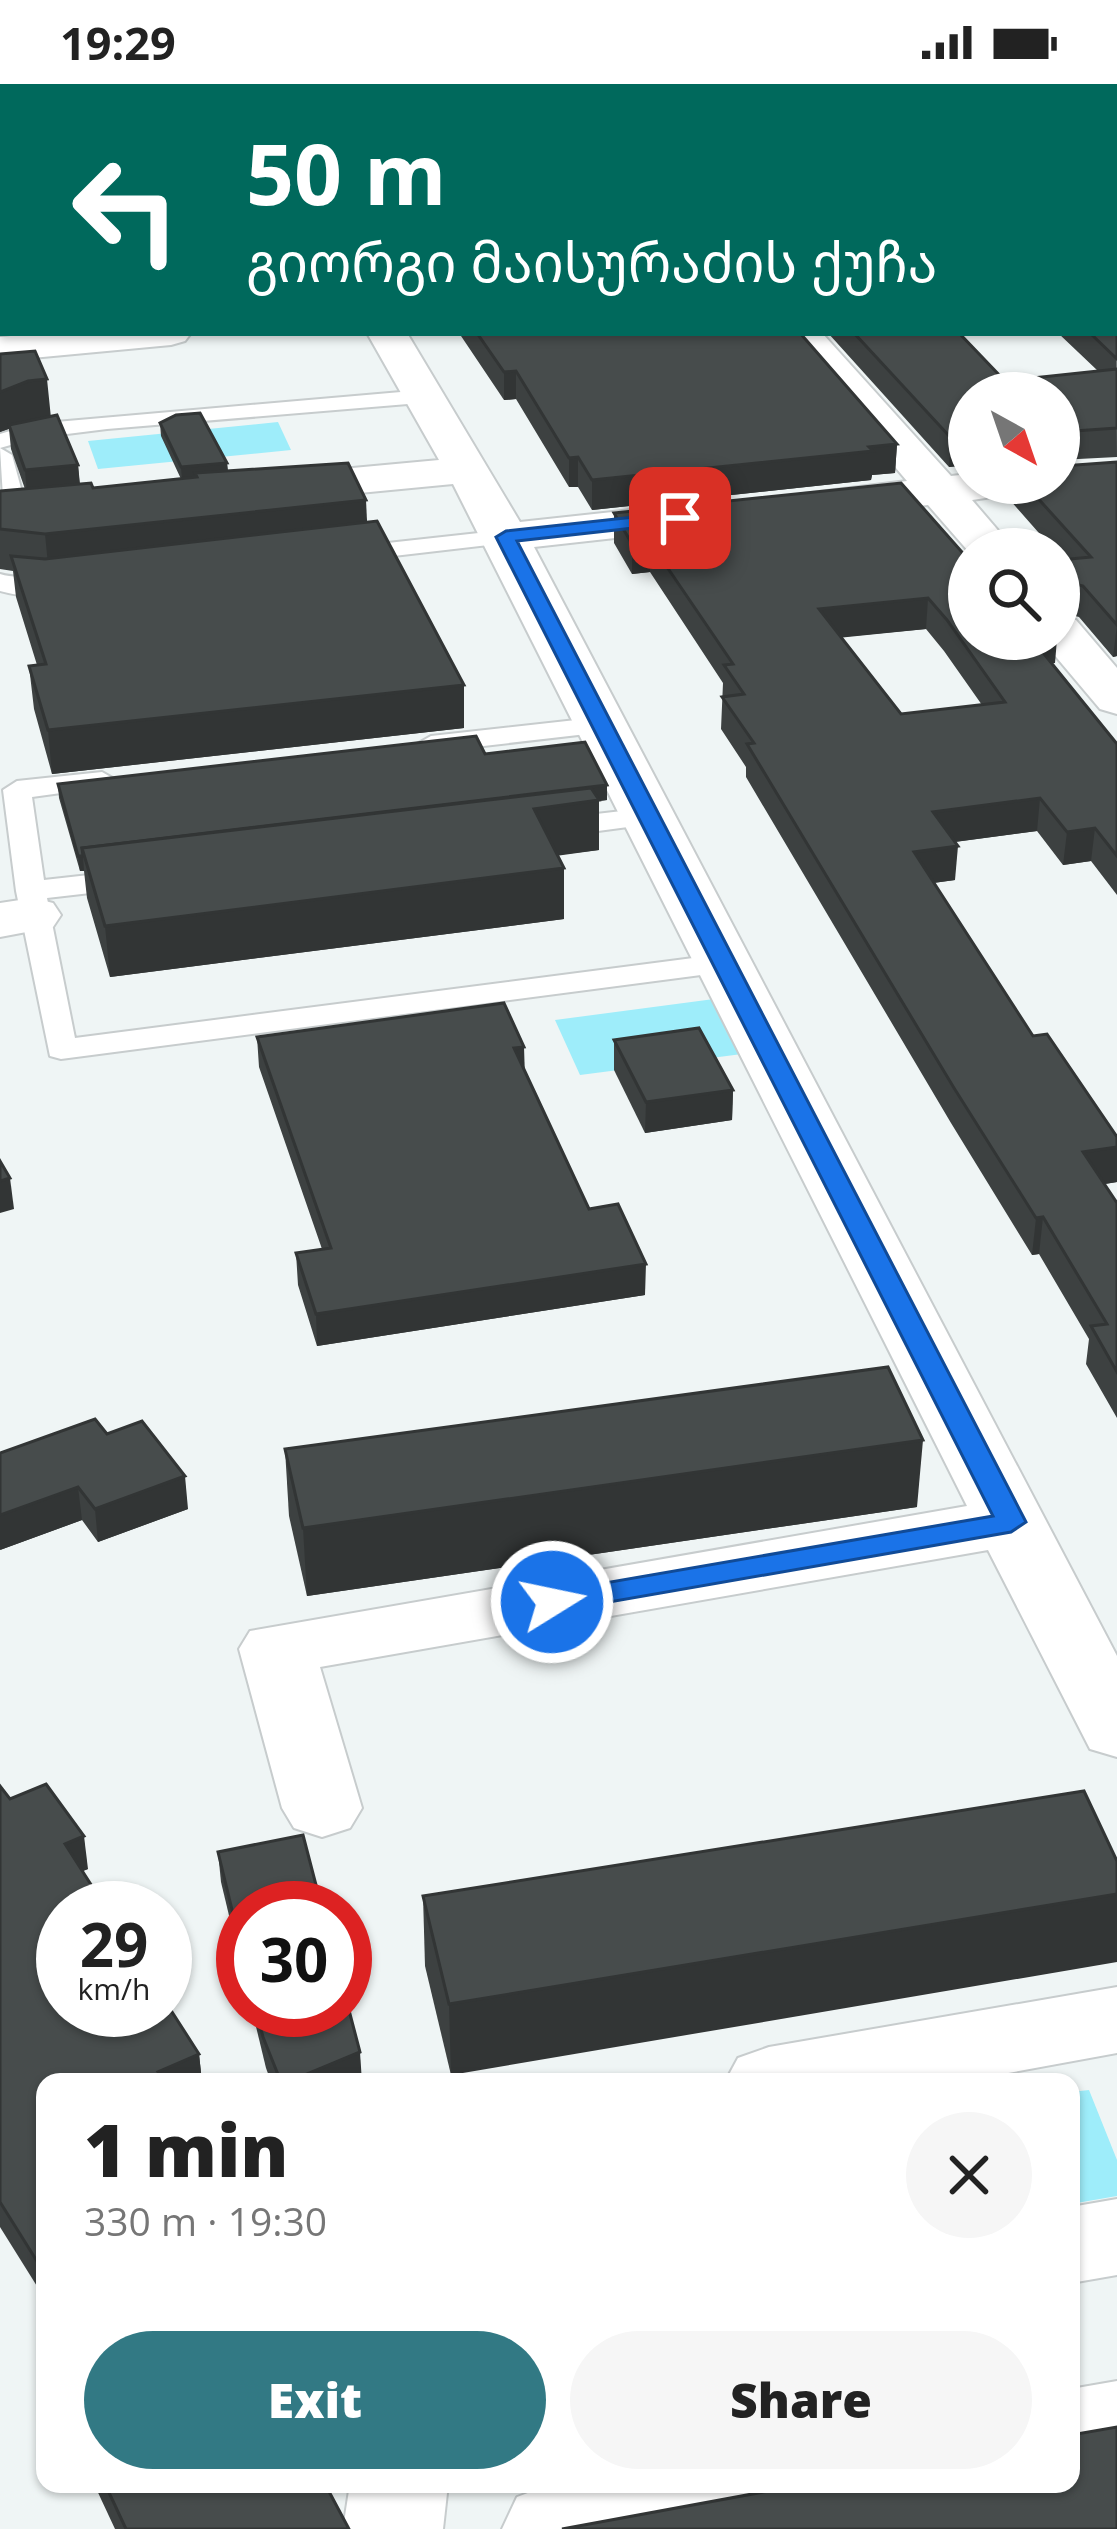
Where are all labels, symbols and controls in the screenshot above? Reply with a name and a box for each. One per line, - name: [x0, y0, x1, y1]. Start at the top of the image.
- text: 19:29: [60, 12, 176, 73]
- text: 50 m: [246, 115, 446, 230]
- icon: left: [48, 132, 204, 288]
- text: გიორგი მაისურაძის ქუჩა: [246, 224, 937, 298]
- north arrow: [948, 372, 1080, 504]
- map controls: [948, 372, 1080, 660]
- pin: [629, 467, 731, 569]
- icon: arrive: [647, 485, 713, 551]
- button: search: [948, 528, 1080, 660]
- position arrow: [489, 1539, 615, 1665]
- speed limit sign: 30: [216, 1881, 372, 2037]
- text: 29: [80, 1903, 148, 1985]
- text: km/h: [78, 1968, 150, 2009]
- text: 1 min: [84, 2100, 289, 2198]
- button: close: [906, 2112, 1032, 2238]
- text: 330 m · 19:30: [84, 2194, 327, 2247]
- button: Exit: [84, 2331, 546, 2469]
- button: Share: [570, 2331, 1032, 2469]

